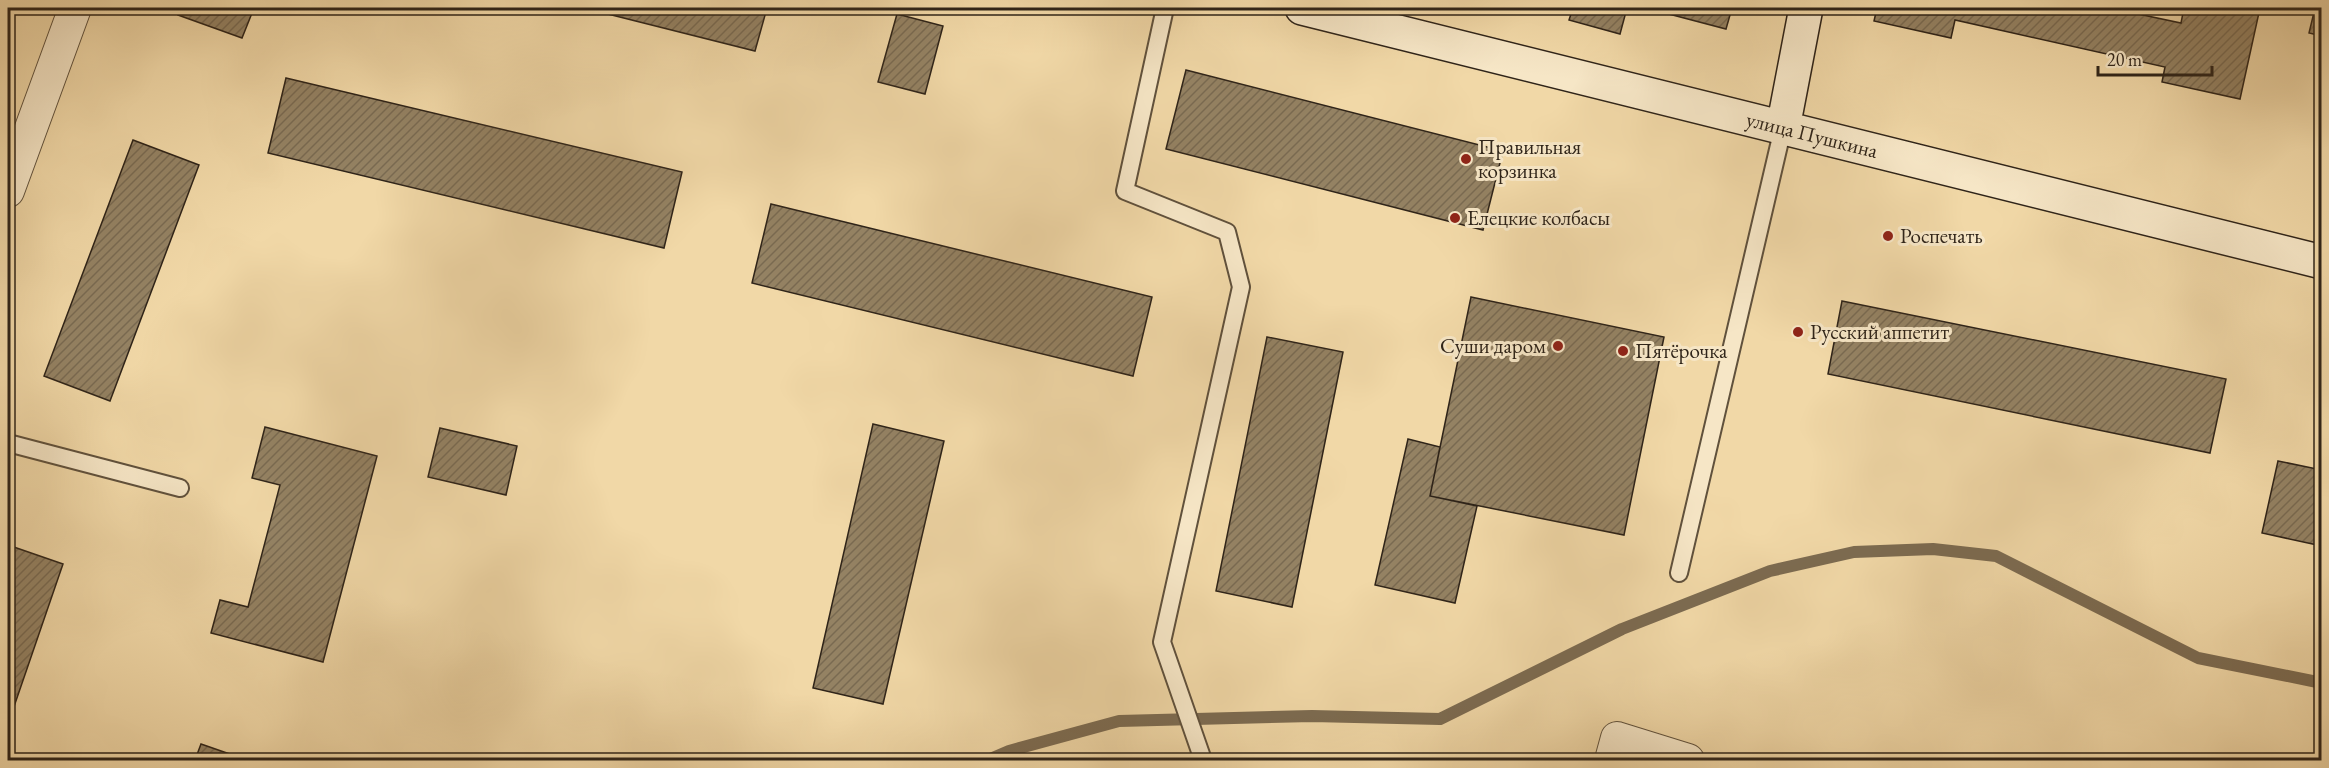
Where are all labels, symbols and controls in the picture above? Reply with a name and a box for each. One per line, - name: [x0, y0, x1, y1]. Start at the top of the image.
- scale bar: [2098, 39, 2212, 77]
- text: 20 m: [2107, 48, 2142, 71]
- street label: улица Пушкина: [1743, 105, 1881, 164]
- place label: Правильная корзинка: [1478, 133, 1581, 184]
- marker: Правильная корзинка: [1459, 152, 1473, 166]
- place label: Елецкие колбасы: [1467, 204, 1610, 231]
- marker: Елецкие колбасы: [1448, 211, 1462, 225]
- place label: Роспечать: [1900, 222, 1983, 249]
- marker: Роспечать: [1881, 229, 1895, 243]
- place label: Русский аппетит: [1810, 318, 1949, 345]
- marker: Русский аппетит: [1791, 325, 1805, 339]
- place label: Суши даром: [1440, 332, 1546, 359]
- place label: Пятёрочка: [1635, 337, 1728, 364]
- marker: Суши даром: [1551, 339, 1565, 353]
- marker: Пятёрочка: [1616, 344, 1630, 358]

